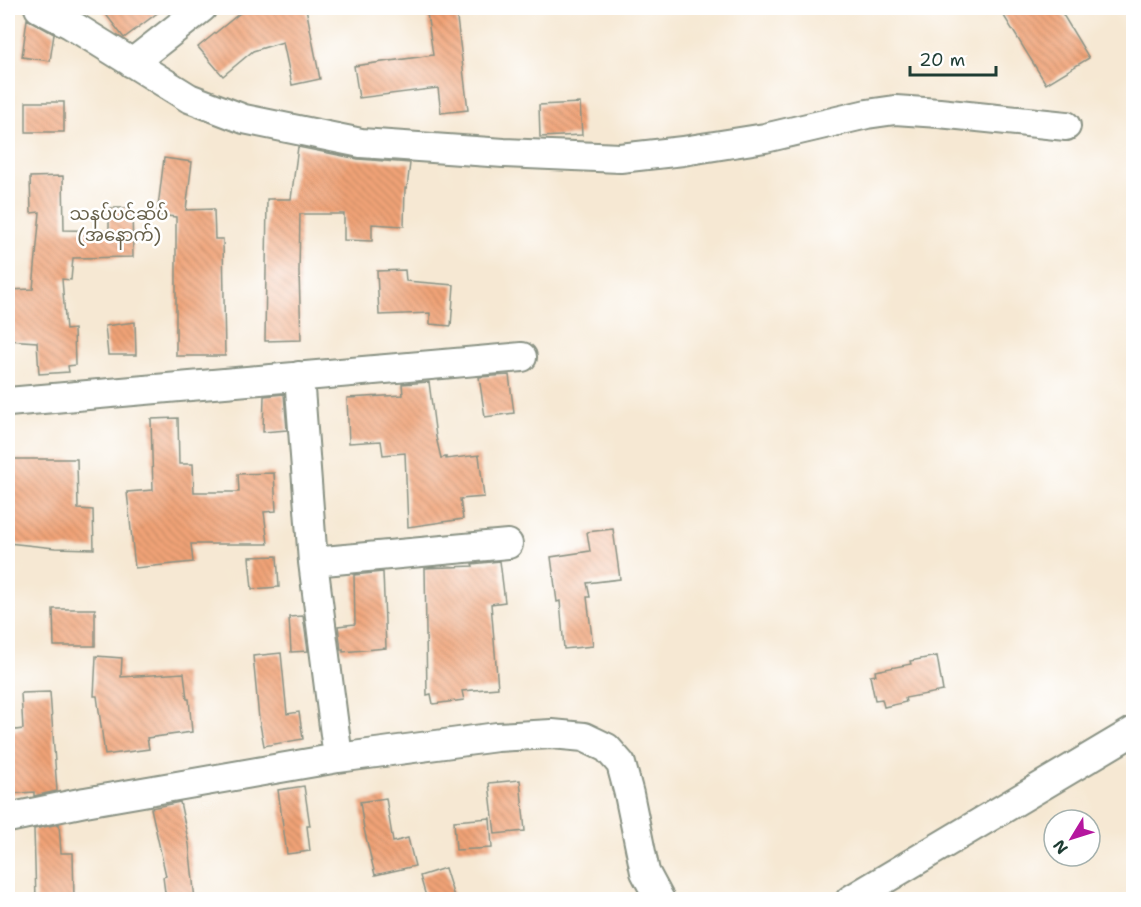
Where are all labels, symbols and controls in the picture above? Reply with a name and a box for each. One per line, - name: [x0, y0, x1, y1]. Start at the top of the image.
- scale bar: [910, 39, 996, 77]
- text: 20 m: [919, 48, 965, 72]
- district label: သနပ်ပင်ဆိပ် (အနောက်): [69, 200, 169, 250]
- north arrow: [1042, 808, 1102, 868]
- text: N: [1048, 835, 1073, 858]

